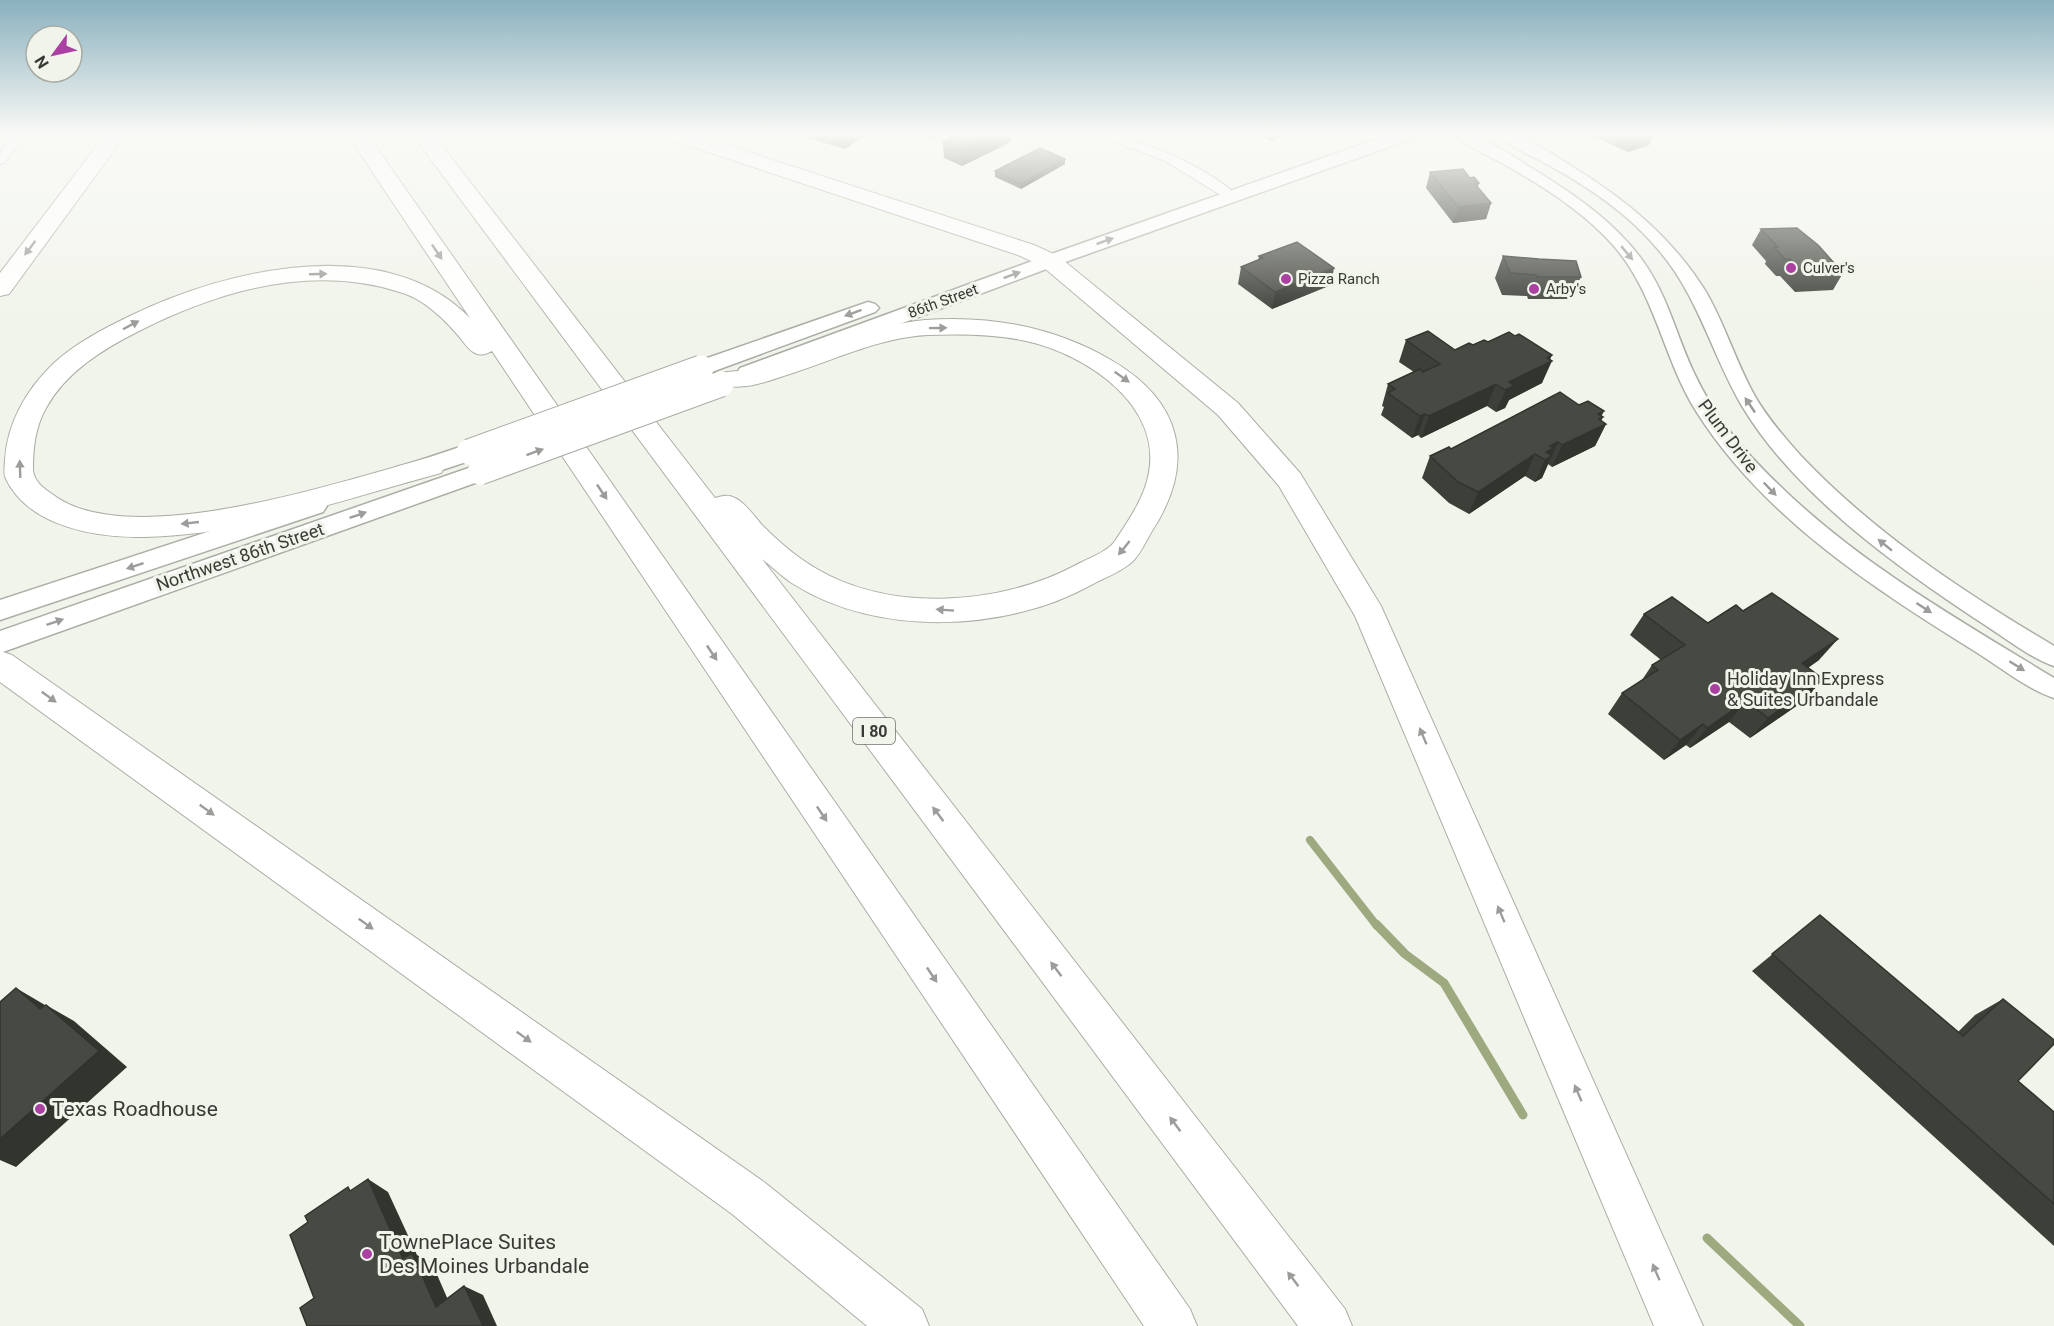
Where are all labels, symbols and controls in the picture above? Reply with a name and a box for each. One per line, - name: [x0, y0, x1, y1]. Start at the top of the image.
- north arrow: [24, 24, 84, 84]
- text: N: [31, 52, 53, 72]
- one-way arrow: [1096, 236, 1114, 246]
- one-way arrow: [24, 240, 36, 255]
- one-way arrow: [432, 243, 443, 260]
- one-way arrow: [1620, 245, 1633, 260]
- place label: Culver's: [1803, 259, 1855, 277]
- marker: Culver's: [1784, 261, 1798, 275]
- one-way arrow: [308, 270, 327, 279]
- one-way arrow: [1003, 270, 1021, 280]
- place label: Pizza Ranch: [1298, 270, 1380, 288]
- marker: Pizza Ranch: [1279, 272, 1293, 286]
- street label: 86th Street: [905, 280, 981, 322]
- place label: Arby's: [1546, 280, 1586, 298]
- marker: Arby's: [1527, 282, 1541, 296]
- one-way arrow: [844, 309, 862, 319]
- one-way arrow: [123, 320, 140, 330]
- one-way arrow: [928, 323, 947, 333]
- one-way arrow: [1114, 371, 1129, 383]
- street label: Plum Drive: [1694, 395, 1763, 476]
- one-way arrow: [1744, 397, 1756, 413]
- one-way arrow: [526, 447, 544, 456]
- one-way arrow: [15, 459, 24, 478]
- one-way arrow: [1763, 481, 1777, 495]
- one-way arrow: [596, 484, 607, 500]
- one-way arrow: [349, 510, 367, 520]
- street label: Northwest 86th Street: [153, 518, 327, 595]
- one-way arrow: [180, 518, 199, 528]
- one-way arrow: [1877, 538, 1893, 551]
- one-way arrow: [1118, 540, 1131, 556]
- one-way arrow: [126, 561, 144, 571]
- one-way arrow: [1916, 602, 1932, 613]
- one-way arrow: [935, 606, 954, 615]
- one-way arrow: [46, 617, 64, 627]
- one-way arrow: [706, 644, 718, 660]
- one-way arrow: [2008, 661, 2025, 672]
- place label: Holiday Inn Express & Suites Urbandale: [1727, 668, 1884, 710]
- marker: Holiday Inn Express & Suites Urbandale: [1708, 682, 1722, 696]
- one-way arrow: [40, 691, 56, 703]
- road number: I 80: [853, 718, 895, 744]
- one-way arrow: [1418, 726, 1428, 744]
- one-way arrow: [199, 804, 215, 816]
- one-way arrow: [816, 805, 828, 821]
- one-way arrow: [932, 807, 944, 823]
- one-way arrow: [1496, 905, 1506, 923]
- one-way arrow: [357, 918, 373, 930]
- one-way arrow: [1051, 962, 1063, 977]
- one-way arrow: [927, 966, 938, 983]
- one-way arrow: [516, 1031, 532, 1043]
- one-way arrow: [1573, 1084, 1583, 1102]
- place label: Texas Roadhouse: [52, 1097, 218, 1121]
- marker: Texas Roadhouse: [33, 1102, 47, 1116]
- one-way arrow: [1169, 1117, 1181, 1132]
- place label: TownePlace Suites Des Moines Urbandale: [379, 1230, 589, 1278]
- marker: TownePlace Suites Des Moines Urbandale: [360, 1247, 374, 1261]
- one-way arrow: [1651, 1263, 1661, 1281]
- one-way arrow: [1287, 1272, 1299, 1287]

